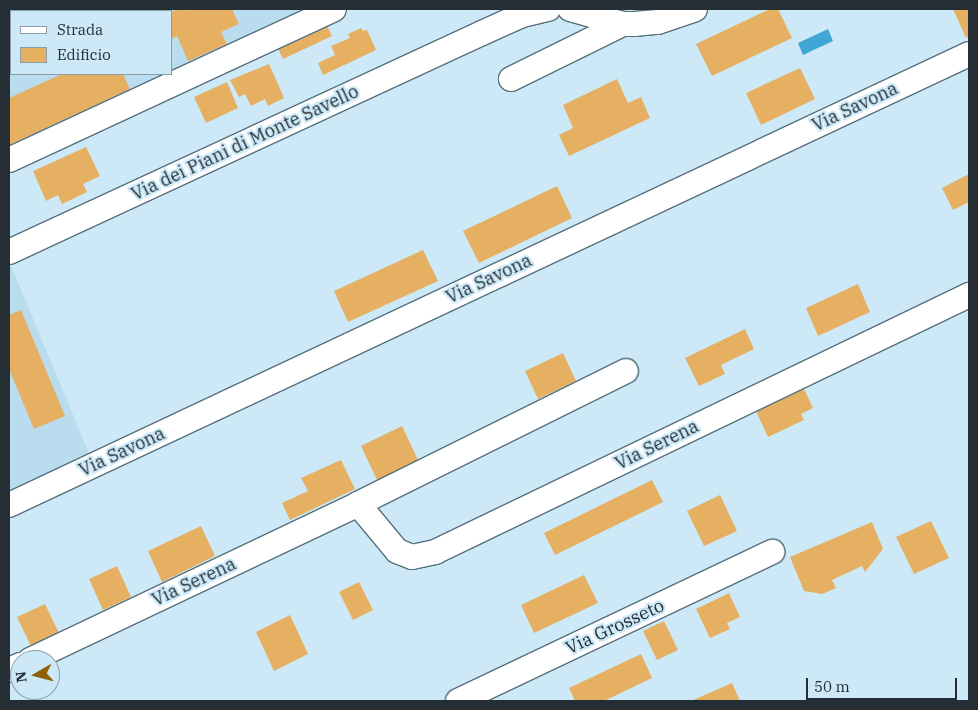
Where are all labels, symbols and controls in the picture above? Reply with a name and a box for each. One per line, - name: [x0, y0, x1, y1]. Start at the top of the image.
- legend: [10, 10, 172, 75]
- text: Strada: [57, 20, 103, 39]
- text: Edificio: [57, 45, 111, 64]
- street label: Via Savona: [809, 78, 901, 136]
- street label: Via dei Piani di Monte Savello: [128, 81, 362, 205]
- street label: Via Savona: [443, 250, 535, 308]
- street label: Via Serena: [612, 415, 702, 475]
- street label: Via Savona: [76, 423, 168, 481]
- street label: Via Serena: [148, 553, 240, 611]
- street label: Via Grosseto: [562, 595, 668, 659]
- north arrow: [10, 650, 60, 700]
- scale bar: [808, 668, 959, 700]
- text: N: [11, 670, 31, 684]
- text: 50 m: [814, 677, 850, 696]

